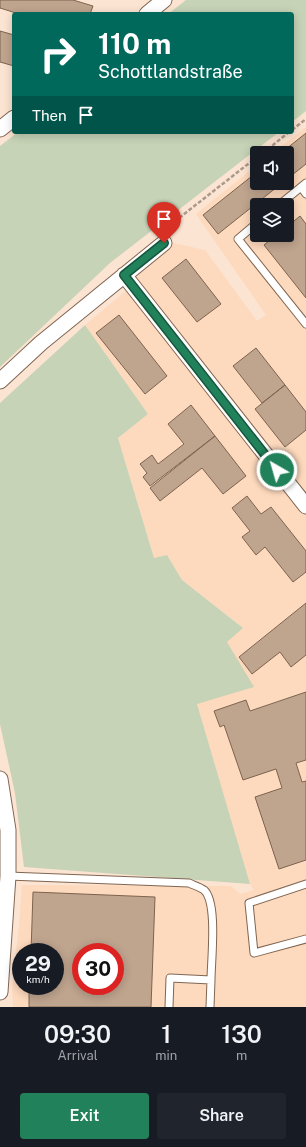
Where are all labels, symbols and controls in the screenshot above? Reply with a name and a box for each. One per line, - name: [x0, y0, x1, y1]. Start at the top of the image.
- text: 110 m: [98, 27, 171, 60]
- icon: right: [32, 28, 84, 80]
- text: Schottlandstraße: [98, 61, 243, 82]
- icon: arrive: [75, 104, 97, 126]
- text: Then: [32, 107, 67, 124]
- map controls: [250, 146, 294, 242]
- button: sound: [250, 146, 294, 190]
- button: layers: [250, 198, 294, 242]
- pin: [147, 202, 181, 243]
- icon: arrive: [153, 208, 175, 230]
- position arrow: [256, 449, 298, 491]
- speed limit sign: 30: [72, 943, 124, 995]
- text: 29: [25, 952, 51, 976]
- text: km/h: [26, 973, 50, 985]
- text: 09:30: [44, 1020, 111, 1048]
- text: 1: [161, 1020, 171, 1048]
- text: 130: [221, 1020, 262, 1048]
- text: Arrival: [58, 1048, 98, 1063]
- text: min: [155, 1048, 177, 1063]
- text: m: [236, 1048, 247, 1063]
- button: Exit: [20, 1093, 149, 1139]
- button: Share: [157, 1093, 286, 1139]

